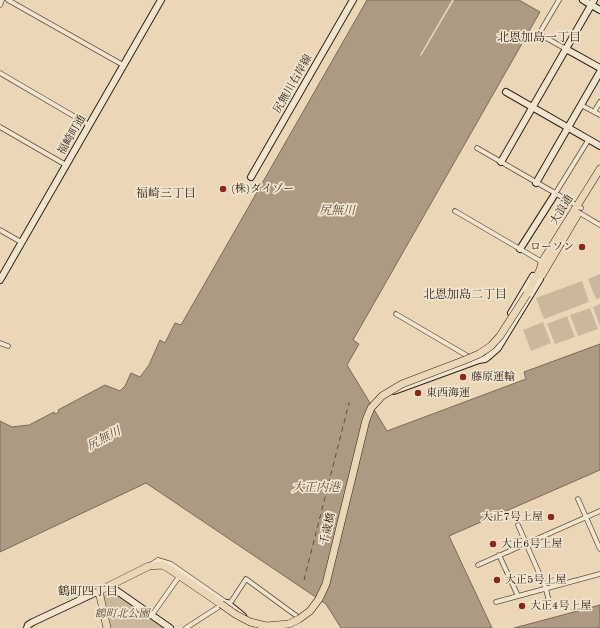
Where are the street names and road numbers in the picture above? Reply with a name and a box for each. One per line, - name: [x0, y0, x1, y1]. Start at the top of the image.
- street label: 尻無川右岸線: [271, 52, 315, 116]
- street label: 福崎町通: [55, 113, 89, 157]
- street label: 大浪通: [548, 193, 576, 227]
- street label: 千歳橋: [318, 511, 338, 547]

